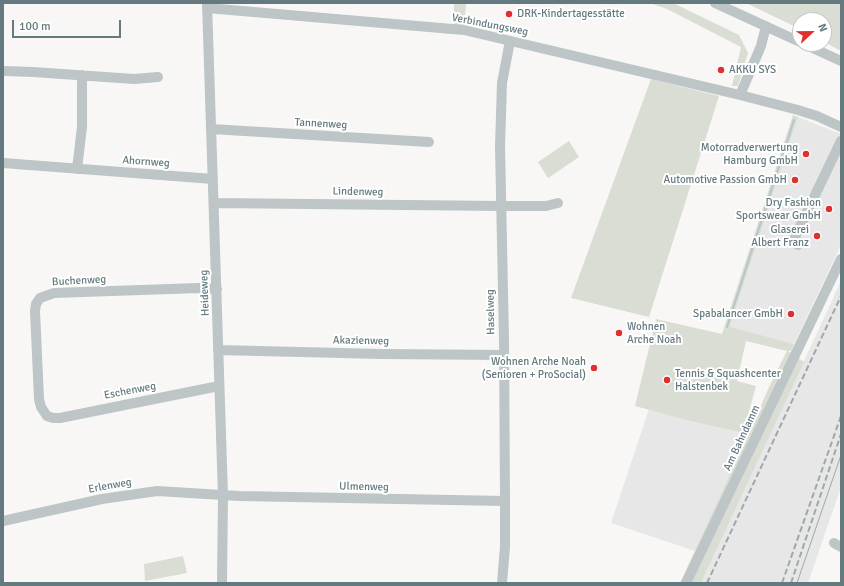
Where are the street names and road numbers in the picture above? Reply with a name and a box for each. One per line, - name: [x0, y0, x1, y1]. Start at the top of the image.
- street label: Verbindungsweg: [451, 11, 529, 39]
- street label: Tannenweg: [294, 116, 348, 132]
- street label: Ahornweg: [122, 154, 170, 170]
- street label: Lindenweg: [332, 185, 384, 199]
- street label: Heideweg: [198, 270, 212, 316]
- street label: Buchenweg: [52, 273, 106, 289]
- street label: Haselweg: [484, 289, 498, 335]
- street label: Akazienweg: [333, 334, 389, 348]
- street label: Eschenweg: [103, 379, 157, 403]
- street label: Am Bahndamm: [721, 403, 763, 473]
- street label: Erlenweg: [87, 476, 133, 496]
- street label: Ulmenweg: [339, 480, 389, 494]

